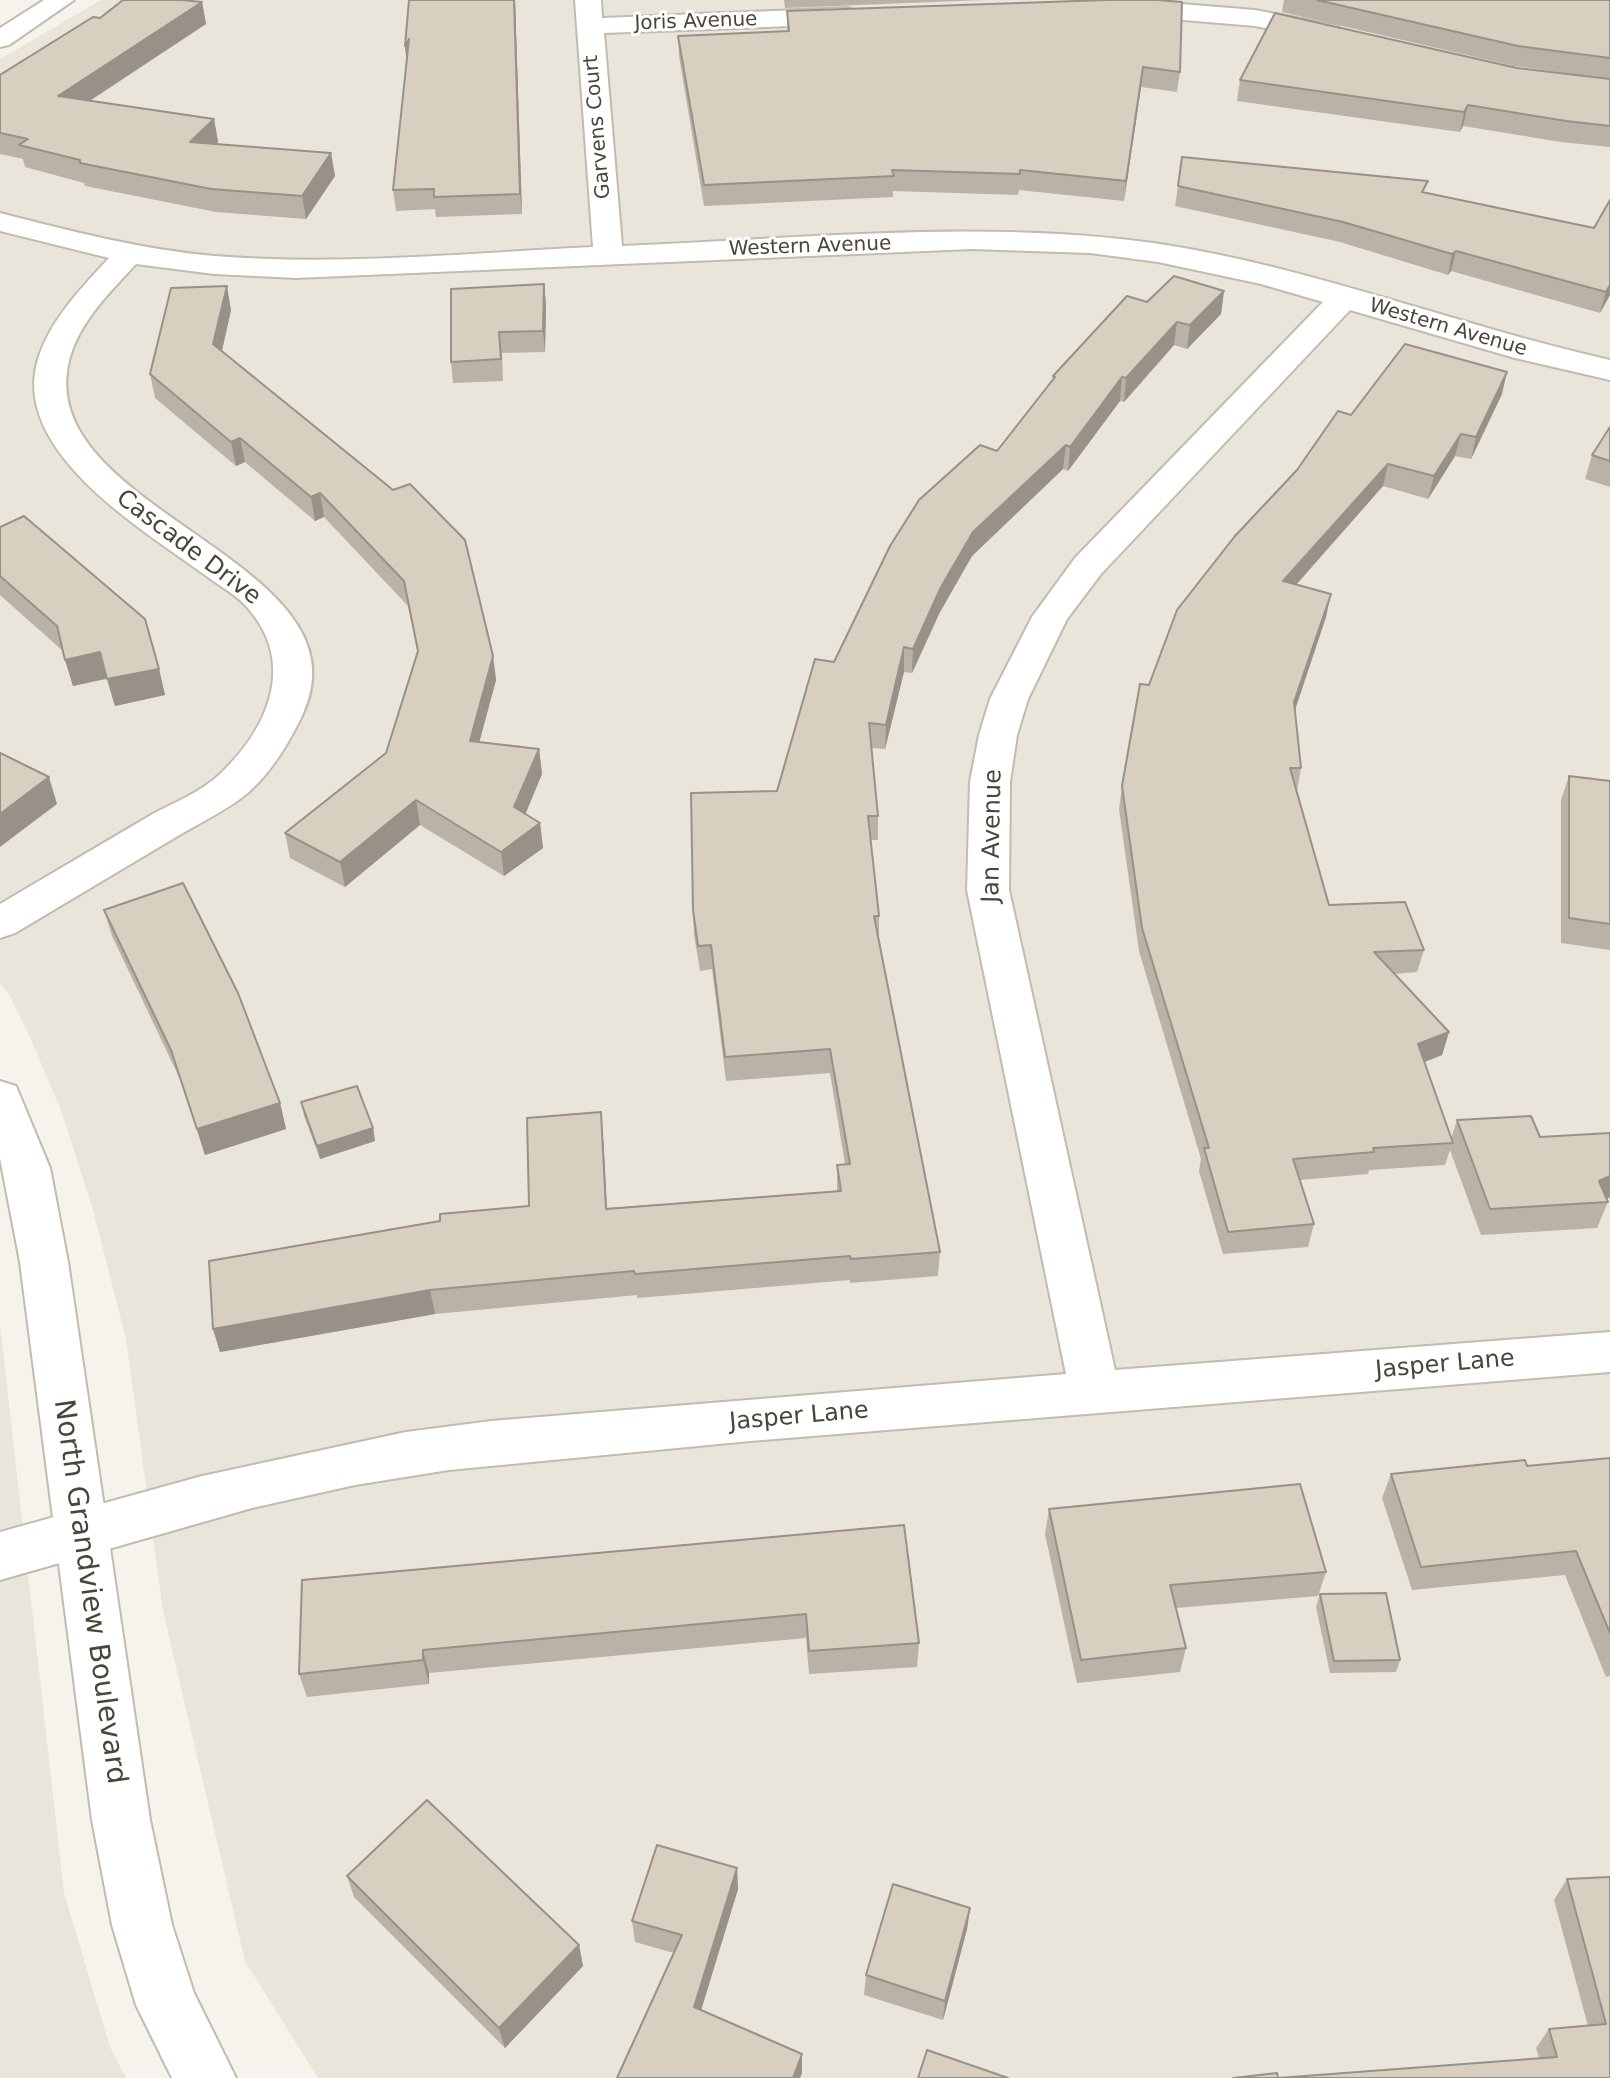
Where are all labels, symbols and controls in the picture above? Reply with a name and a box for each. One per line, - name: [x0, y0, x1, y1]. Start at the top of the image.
- street label: Joris Avenue: [634, 8, 758, 36]
- street label: Garvens Court: [580, 54, 616, 200]
- street label: Western Avenue: [728, 232, 892, 262]
- street label: Western Avenue: [1367, 294, 1529, 362]
- street label: Cascade Drive: [110, 484, 266, 612]
- street label: Jan Avenue: [977, 769, 1009, 903]
- street label: Jasper Lane: [1374, 1345, 1516, 1385]
- street label: Jasper Lane: [728, 1397, 870, 1437]
- street label: North Grandview Boulevard: [45, 1398, 133, 1786]

